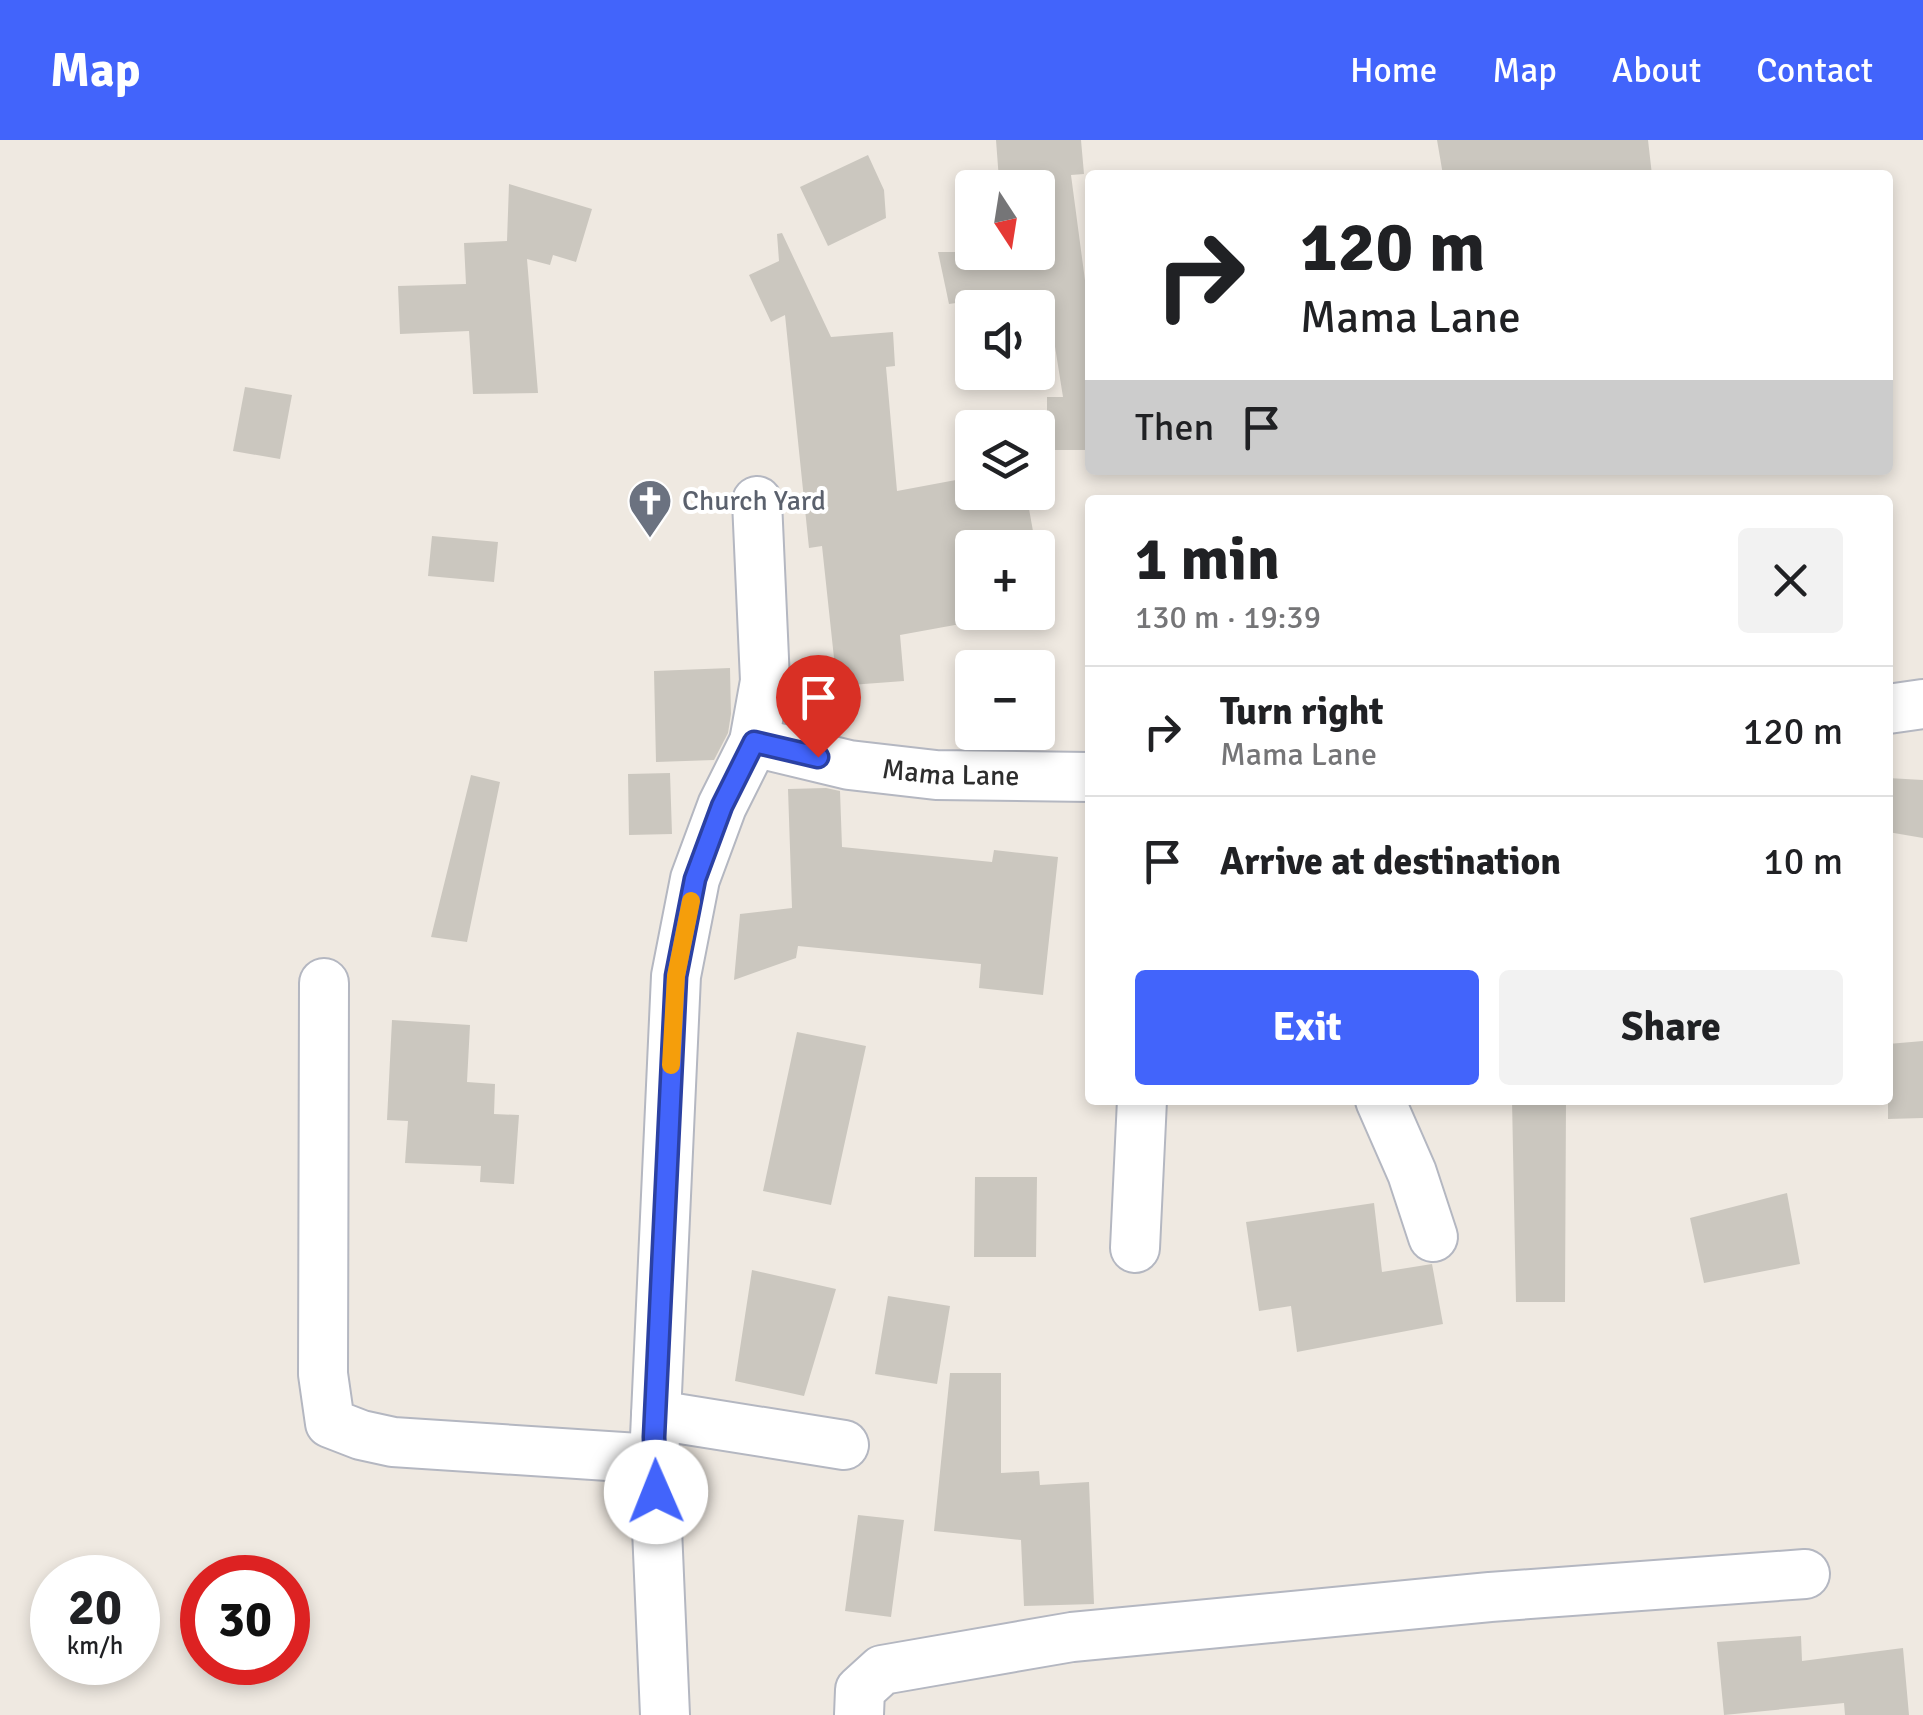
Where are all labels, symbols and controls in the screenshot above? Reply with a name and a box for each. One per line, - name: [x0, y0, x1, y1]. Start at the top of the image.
- text: Map: [50, 41, 140, 100]
- text: Home: [1350, 49, 1437, 92]
- text: Map: [1492, 49, 1557, 92]
- text: About: [1612, 49, 1701, 92]
- text: Contact: [1756, 49, 1873, 92]
- north arrow: [955, 170, 1055, 270]
- map controls: [955, 170, 1055, 750]
- text: 120 m: [1300, 204, 1485, 290]
- icon: right: [1135, 210, 1265, 340]
- button: sound: [955, 290, 1055, 390]
- text: Mama Lane: [1300, 290, 1521, 345]
- icon: arrive: [1234, 400, 1289, 455]
- text: Then: [1135, 404, 1214, 451]
- button: layers: [955, 410, 1055, 510]
- church icon: Church Yard: [627, 478, 673, 539]
- place label: Church Yard: [682, 484, 826, 518]
- text: 1 min: [1135, 523, 1280, 597]
- button: close: [1738, 528, 1843, 633]
- button: +: [955, 530, 1055, 630]
- text: 130 m · 19:39: [1135, 598, 1321, 637]
- button: −: [955, 650, 1055, 750]
- pin: [776, 655, 861, 758]
- icon: arrive: [791, 670, 846, 725]
- text: Turn right: [1220, 688, 1384, 735]
- icon: right: [1135, 704, 1190, 759]
- text: 120 m: [1743, 708, 1843, 755]
- text: Mama Lane: [1220, 735, 1377, 774]
- street label: Mama Lane: [880, 752, 1020, 793]
- icon: arrive: [1135, 834, 1190, 889]
- text: Arrive at destination: [1220, 838, 1561, 885]
- text: 10 m: [1763, 838, 1843, 885]
- button: Exit: [1135, 970, 1479, 1085]
- button: Share: [1499, 970, 1843, 1085]
- position arrow: [604, 1440, 708, 1544]
- speed limit sign: 30: [180, 1555, 310, 1685]
- text: 20: [68, 1577, 122, 1639]
- text: km/h: [67, 1630, 123, 1661]

